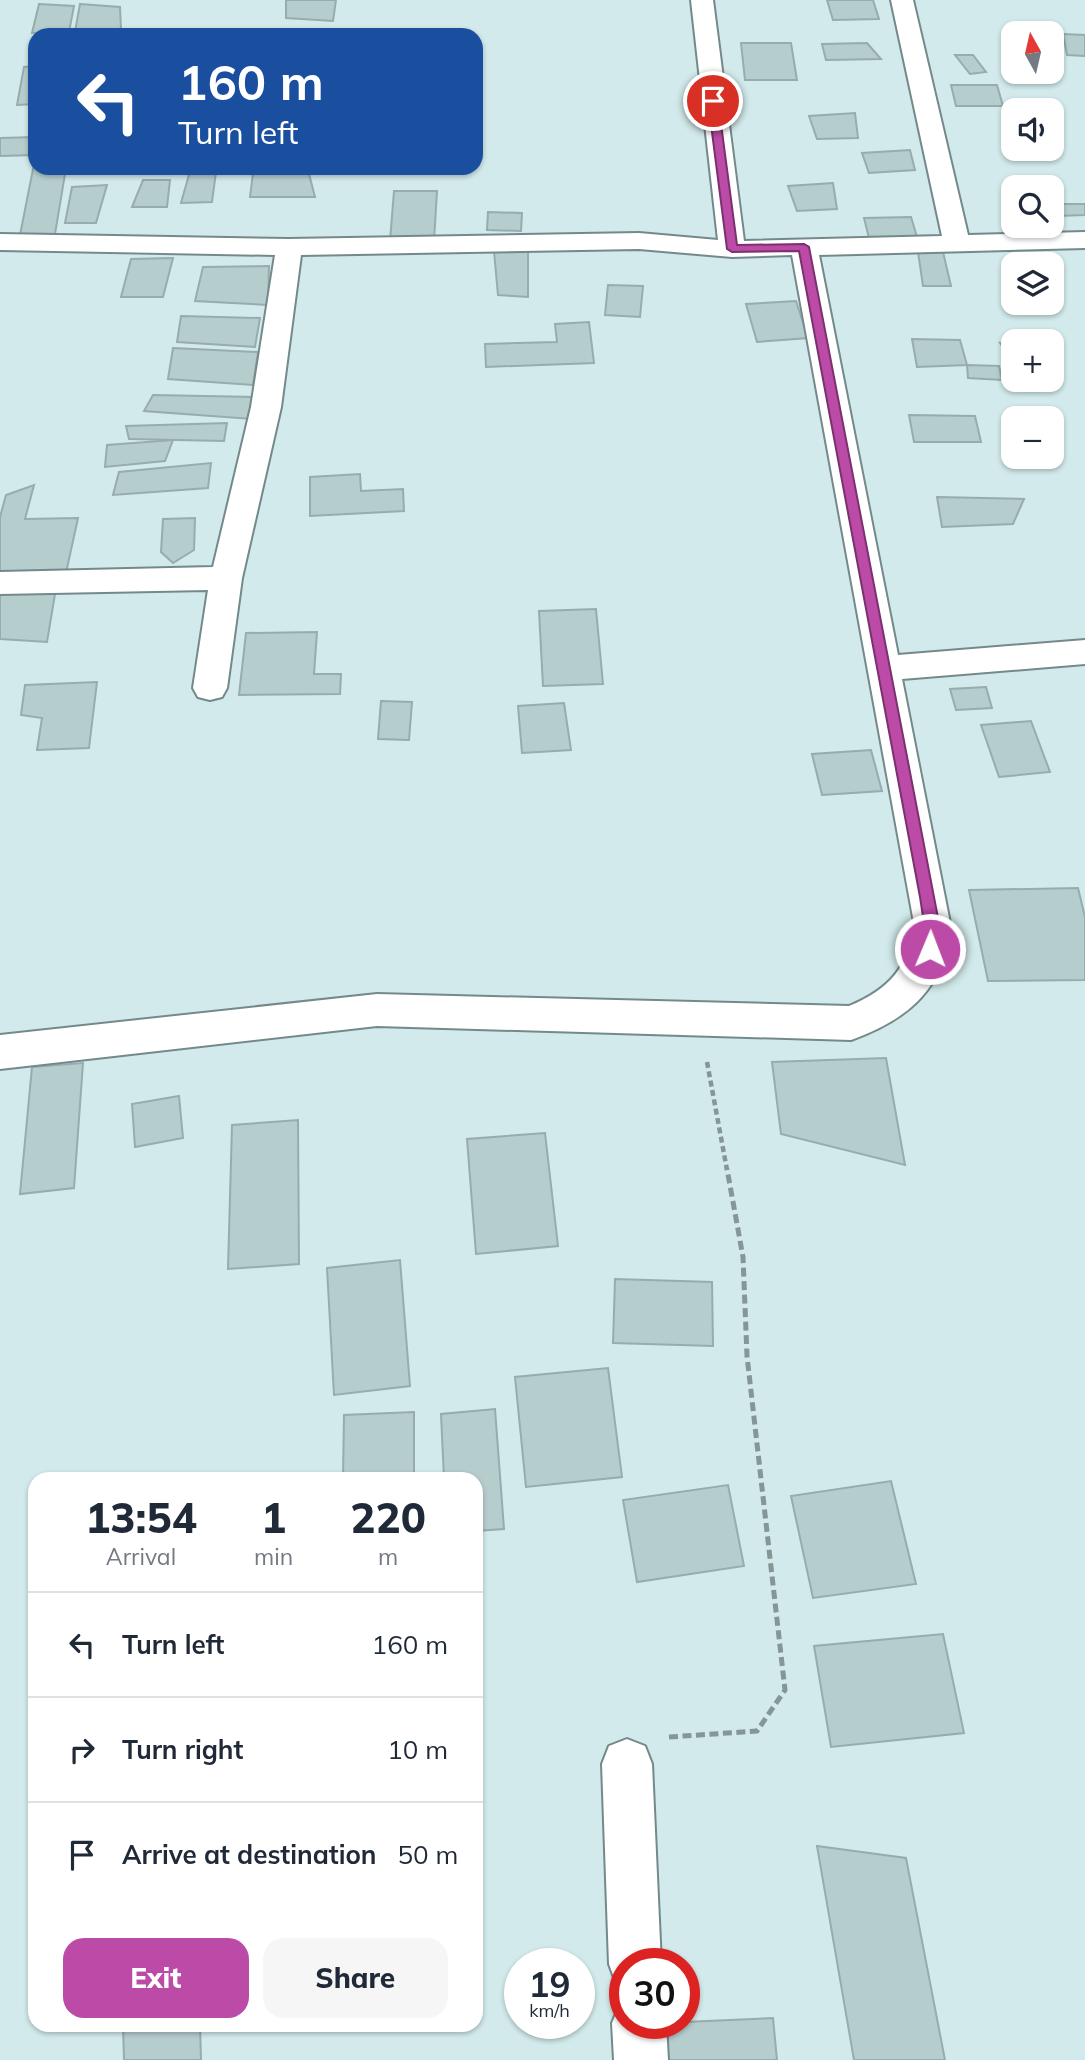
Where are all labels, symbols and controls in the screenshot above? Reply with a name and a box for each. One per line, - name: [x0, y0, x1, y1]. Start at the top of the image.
- north arrow: [1001, 21, 1064, 84]
- map controls: [1001, 21, 1064, 469]
- text: 160 m: [178, 51, 324, 112]
- icon: left: [63, 56, 154, 147]
- pin: [683, 71, 743, 131]
- icon: arrive: [694, 82, 732, 120]
- button: sound: [1001, 98, 1064, 161]
- text: Turn left: [178, 112, 298, 152]
- button: search: [1001, 175, 1064, 238]
- button: layers: [1001, 252, 1064, 315]
- button: +: [1001, 329, 1064, 392]
- button: −: [1001, 406, 1064, 469]
- position arrow: [893, 912, 967, 986]
- text: 13:54: [85, 1491, 197, 1544]
- text: 1: [261, 1491, 286, 1544]
- text: 220: [350, 1491, 426, 1544]
- text: Arrival: [106, 1542, 176, 1571]
- text: min: [254, 1542, 293, 1571]
- text: m: [378, 1542, 398, 1571]
- icon: left: [63, 1626, 101, 1664]
- text: Turn left: [122, 1628, 224, 1661]
- text: 160 m: [372, 1628, 448, 1661]
- icon: right: [63, 1731, 101, 1769]
- text: Turn right: [122, 1733, 243, 1766]
- text: 10 m: [387, 1733, 448, 1766]
- icon: arrive: [63, 1836, 101, 1874]
- text: Arrive at destination: [122, 1838, 377, 1871]
- text: 50 m: [398, 1838, 458, 1871]
- button: Exit: [63, 1938, 249, 2018]
- button: Share: [263, 1938, 448, 2018]
- speed limit sign: 30: [609, 1948, 700, 2039]
- text: 19: [528, 1962, 571, 2006]
- text: km/h: [529, 1999, 570, 2022]

